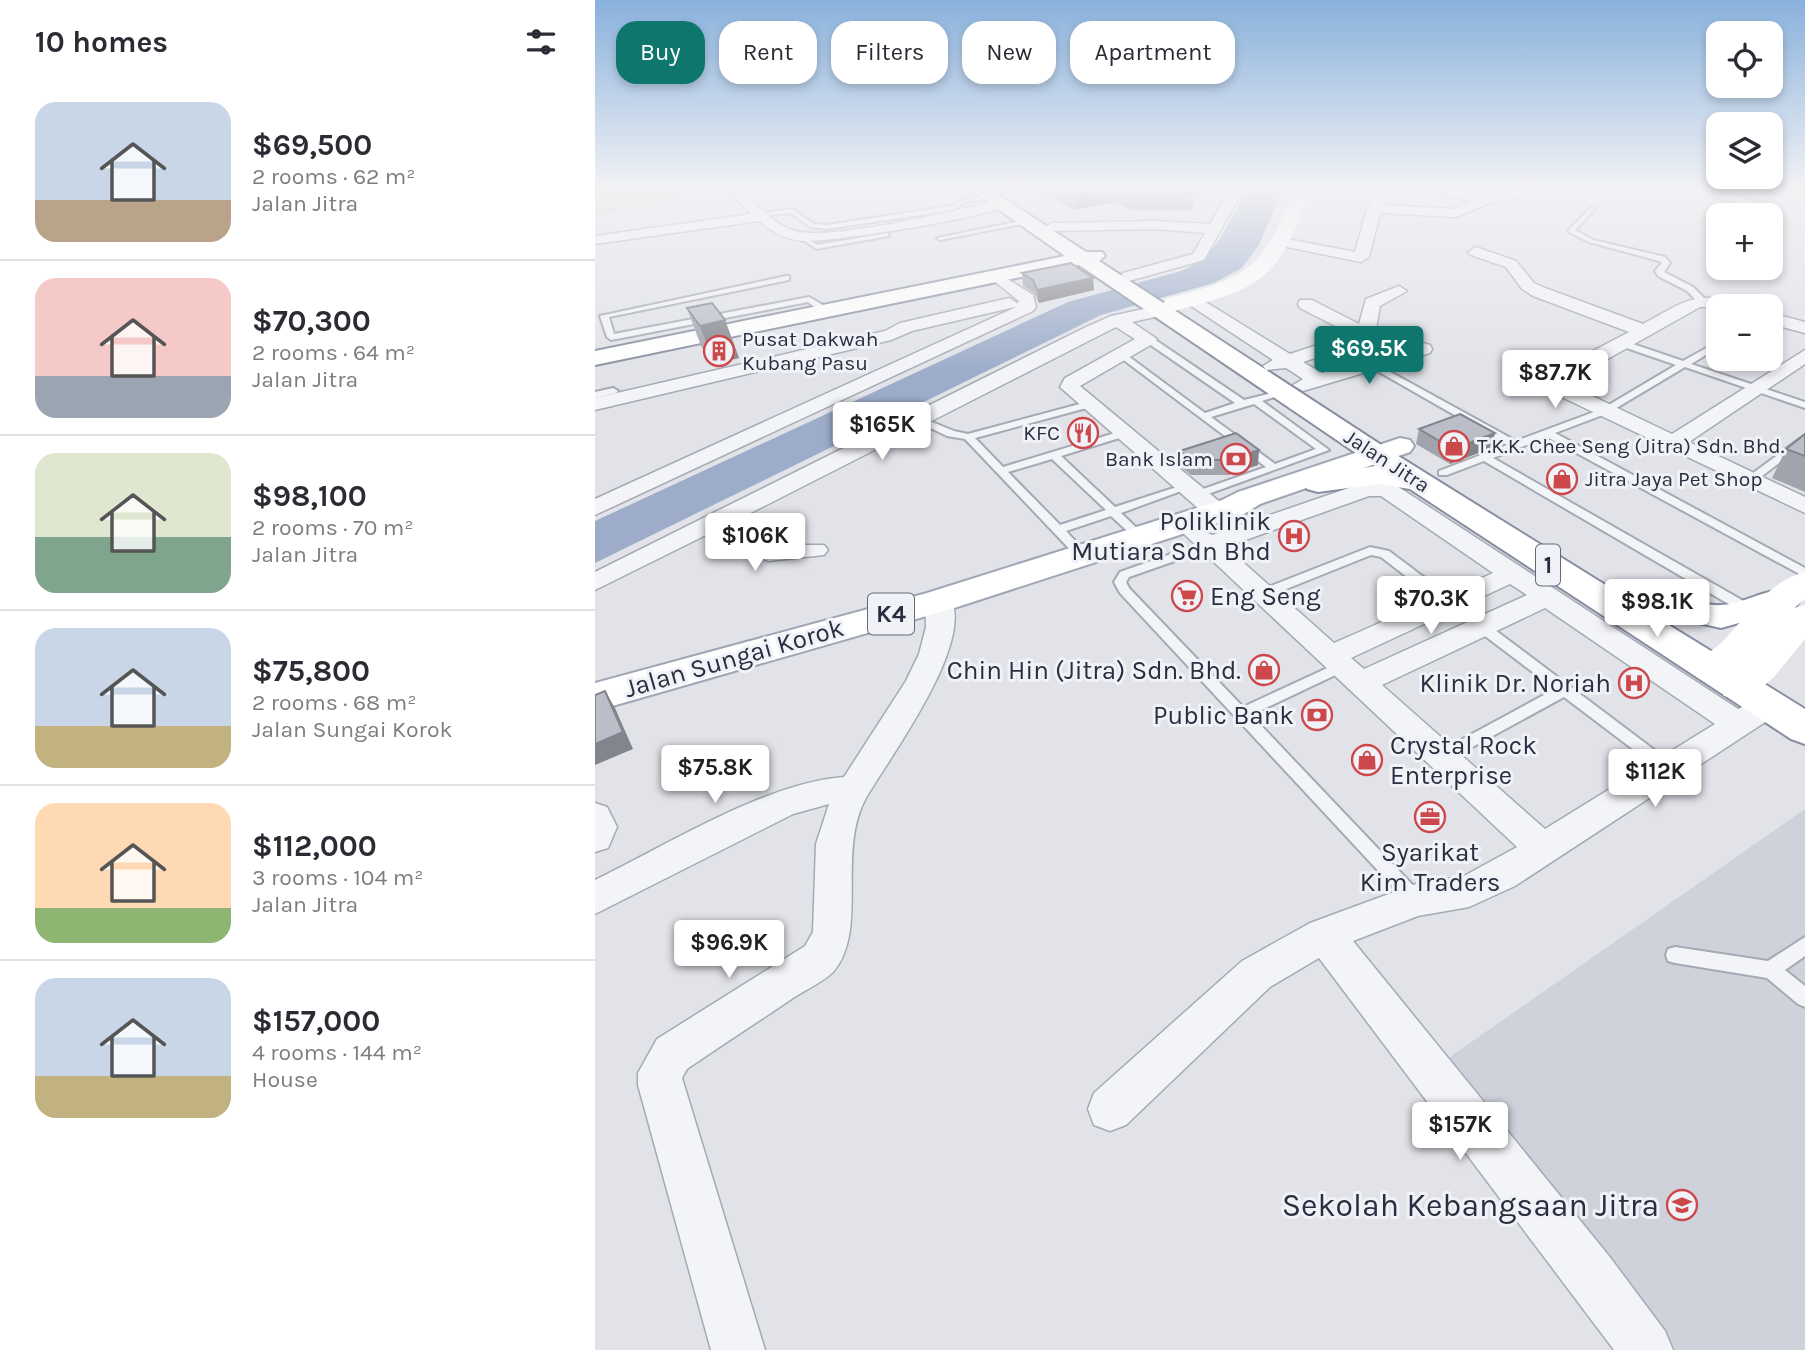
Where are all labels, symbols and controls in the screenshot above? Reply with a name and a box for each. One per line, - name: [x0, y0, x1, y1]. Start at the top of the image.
- chip: Buy: [616, 21, 705, 84]
- chip: Rent: [719, 21, 817, 84]
- chip: Filters: [831, 21, 948, 84]
- chip: New: [962, 21, 1056, 84]
- chip: Apartment: [1070, 21, 1235, 84]
- map controls: [1706, 21, 1783, 371]
- button: locate: [1706, 21, 1783, 98]
- icon: filters: [522, 23, 560, 61]
- text: 10 homes: [35, 24, 168, 60]
- button: layers: [1706, 112, 1783, 189]
- text: $69,500: [252, 127, 372, 163]
- icon: home: [91, 130, 175, 214]
- text: 2 rooms · 62 m²: [252, 163, 416, 190]
- text: Jalan Jitra: [252, 190, 358, 217]
- button: +: [1706, 203, 1783, 280]
- button: −: [1706, 294, 1783, 371]
- text: $70,300: [252, 303, 371, 339]
- icon: home: [91, 306, 175, 390]
- pin: $69.5K: [1312, 326, 1426, 386]
- place label: Pusat Dakwah Kubang Pasu: [742, 327, 879, 375]
- building icon: Pusat Dakwah Kubang Pasu: [702, 334, 736, 368]
- text: $69.5K: [1330, 335, 1408, 362]
- text: 2 rooms · 64 m²: [252, 339, 415, 366]
- pin: $87.7K: [1498, 350, 1612, 410]
- text: $87.7K: [1518, 359, 1592, 386]
- text: Jalan Jitra: [252, 366, 358, 393]
- pin: $165K: [833, 402, 931, 462]
- text: $165K: [849, 411, 915, 438]
- restaurant icon: KFC: [1066, 416, 1100, 450]
- place label: KFC: [1023, 421, 1060, 445]
- street label: Jalan Jitra: [1340, 425, 1434, 497]
- shop icon: T.K.K. Chee Seng (Jitra) Sdn. Bhd.: [1437, 429, 1471, 463]
- place label: T.K.K. Chee Seng (Jitra) Sdn. Bhd.: [1477, 434, 1785, 458]
- bank icon: Bank Islam: [1219, 442, 1253, 476]
- place label: Bank Islam: [1105, 447, 1213, 471]
- shop icon: Jitra Jaya Pet Shop: [1545, 462, 1579, 496]
- place label: Jitra Jaya Pet Shop: [1585, 467, 1763, 491]
- text: $98,100: [252, 478, 367, 514]
- icon: home: [91, 481, 175, 565]
- place label: Poliklinik Mutiara Sdn Bhd: [1071, 506, 1271, 567]
- text: 2 rooms · 70 m²: [252, 514, 414, 541]
- pin: $106K: [706, 514, 804, 573]
- hospital icon: Poliklinik Mutiara Sdn Bhd: [1277, 519, 1311, 553]
- text: $106K: [721, 522, 789, 549]
- text: Jalan Jitra: [252, 541, 358, 568]
- road number: 1: [1536, 544, 1560, 586]
- pin: $70.3K: [1374, 576, 1488, 636]
- supermarket icon: Eng Seng: [1170, 579, 1204, 613]
- pin: $98.1K: [1600, 580, 1714, 639]
- place label: Eng Seng: [1210, 581, 1321, 612]
- text: $70.3K: [1393, 585, 1469, 612]
- text: $98.1K: [1621, 588, 1693, 615]
- road number: K4: [868, 594, 914, 634]
- street label: Jalan Sungai Korok: [621, 612, 847, 704]
- text: $75,800: [252, 653, 370, 689]
- shop icon: Chin Hin (Jitra) Sdn. Bhd.: [1247, 653, 1281, 687]
- place label: Chin Hin (Jitra) Sdn. Bhd.: [947, 655, 1241, 686]
- icon: home: [91, 656, 175, 740]
- hospital icon: Klinik Dr. Noriah: [1617, 666, 1651, 700]
- place label: Klinik Dr. Noriah: [1419, 668, 1611, 699]
- text: 2 rooms · 68 m²: [252, 689, 416, 716]
- bank icon: Public Bank: [1300, 698, 1334, 732]
- place label: Public Bank: [1153, 700, 1294, 731]
- text: Jalan Sungai Korok: [252, 716, 452, 743]
- place label: Crystal Rock Enterprise: [1390, 730, 1537, 791]
- shop icon: Crystal Rock Enterprise: [1350, 743, 1384, 777]
- pin: $75.8K: [658, 746, 772, 805]
- pin: $112K: [1606, 750, 1704, 809]
- text: $75.8K: [677, 754, 753, 781]
- text: $112K: [1624, 758, 1686, 785]
- office icon: Syarikat Kim Traders: [1413, 800, 1447, 834]
- text: $112,000: [252, 828, 377, 864]
- icon: home: [91, 831, 175, 915]
- place label: Syarikat Kim Traders: [1360, 837, 1500, 898]
- text: 3 rooms · 104 m²: [252, 864, 423, 891]
- text: Jalan Jitra: [252, 891, 358, 918]
- pin: $96.9K: [672, 920, 786, 980]
- text: $96.9K: [690, 929, 768, 956]
- text: $157,000: [252, 1003, 380, 1039]
- icon: home: [91, 1006, 175, 1090]
- text: 4 rooms · 144 m²: [252, 1039, 422, 1066]
- text: House: [252, 1066, 318, 1093]
- pin: $157K: [1411, 1102, 1509, 1162]
- text: $157K: [1428, 1111, 1492, 1138]
- place label: Sekolah Kebangsaan Jitra: [1282, 1187, 1659, 1224]
- school or university icon: Sekolah Kebangsaan Jitra: [1665, 1188, 1699, 1222]

